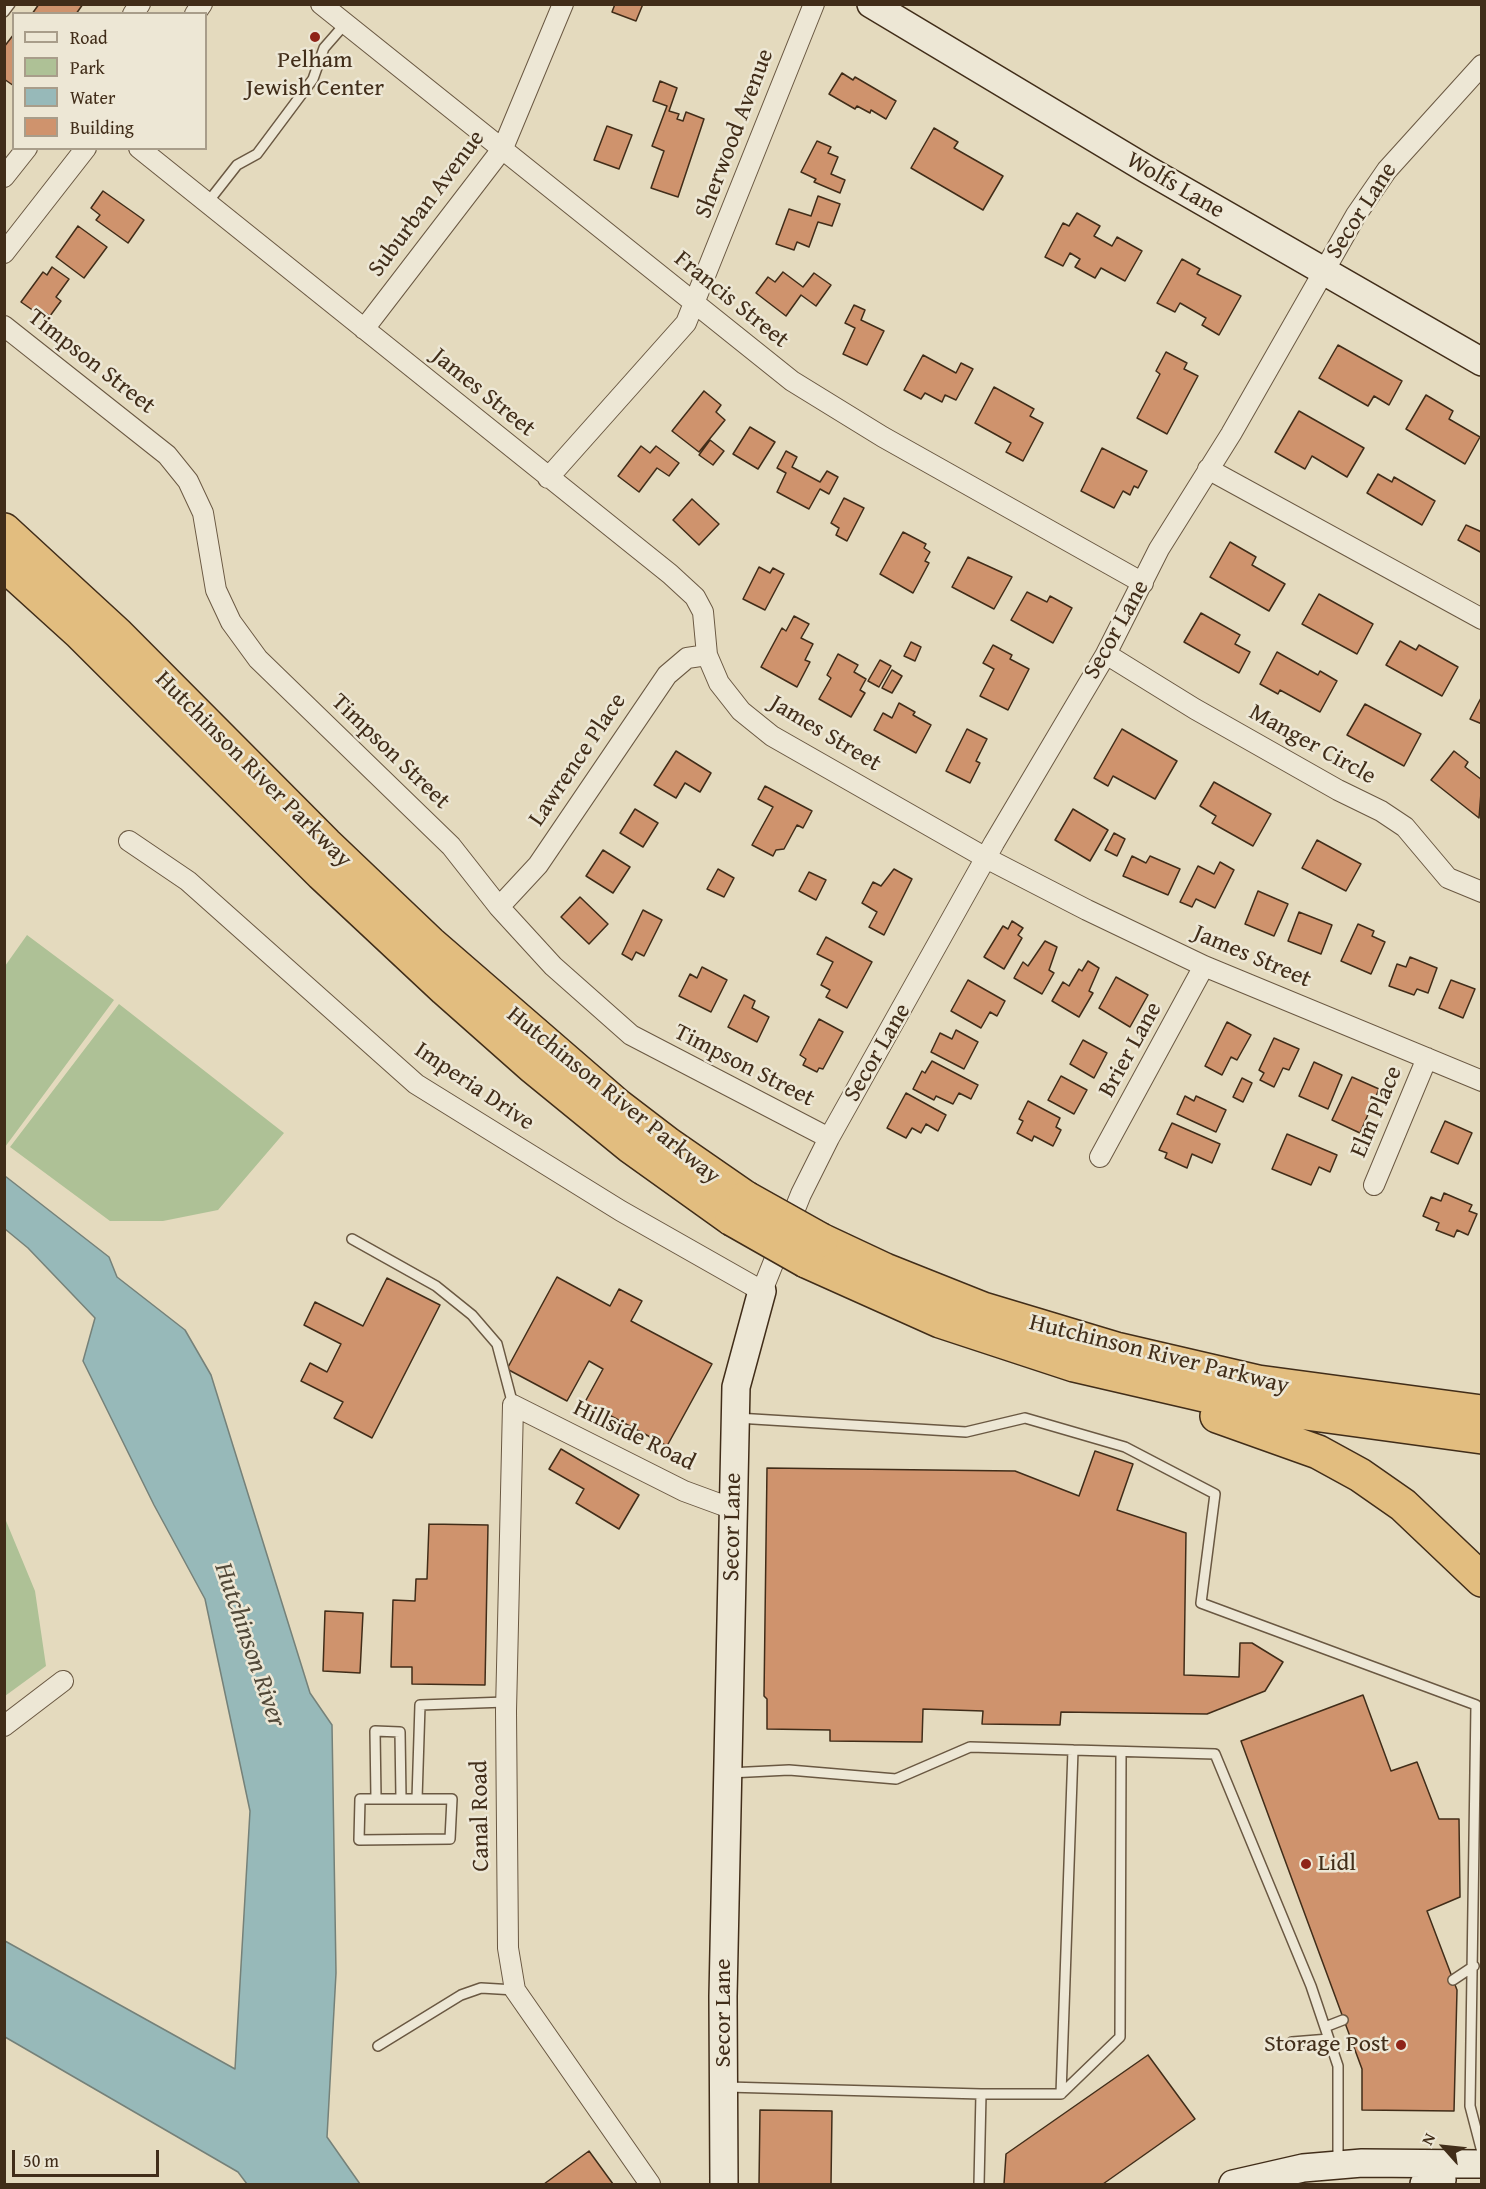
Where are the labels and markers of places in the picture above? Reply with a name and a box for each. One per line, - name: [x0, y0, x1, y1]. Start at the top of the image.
- marker: Pelham Jewish Center: [308, 30, 322, 44]
- place label: Pelham Jewish Center: [246, 47, 384, 103]
- place label: Lidl: [1318, 1850, 1356, 1878]
- marker: Lidl: [1299, 1857, 1313, 1871]
- place label: Storage Post: [1264, 2031, 1389, 2059]
- marker: Storage Post: [1394, 2038, 1408, 2052]

